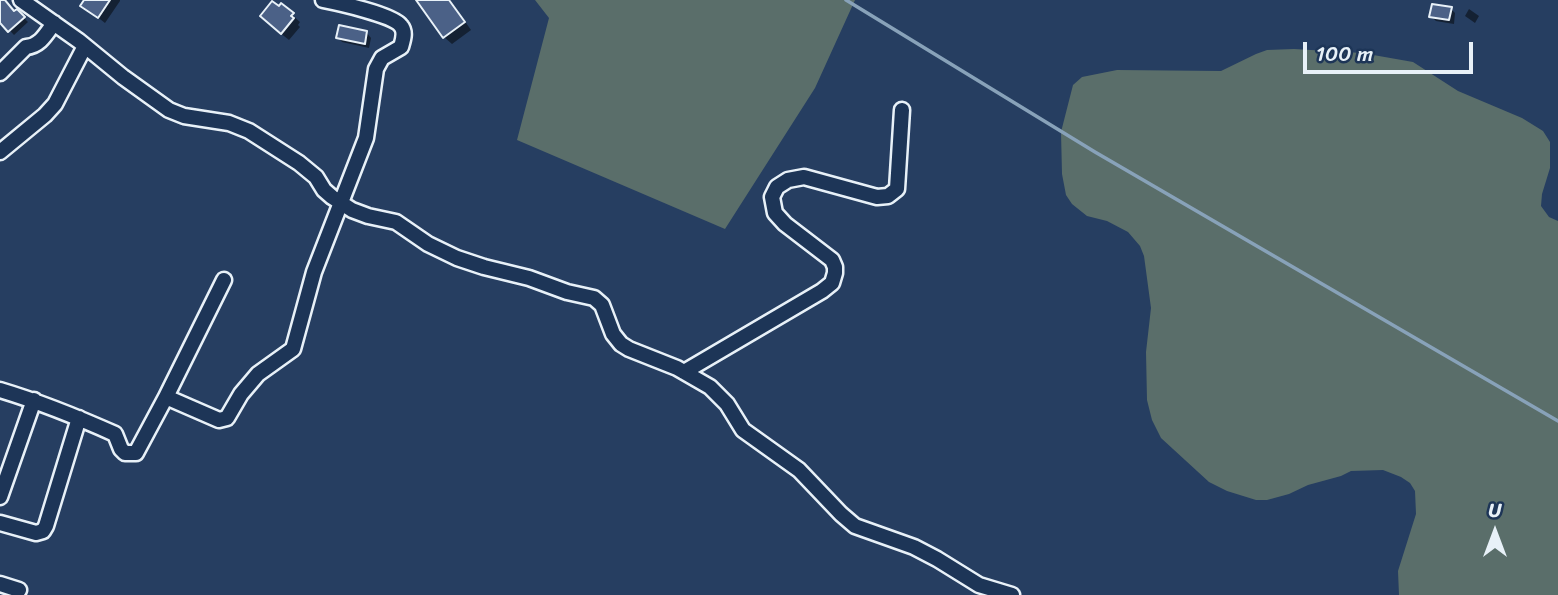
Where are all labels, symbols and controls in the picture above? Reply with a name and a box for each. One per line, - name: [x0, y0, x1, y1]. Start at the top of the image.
- scale bar: [1306, 28, 1476, 72]
- text: 100 m: [1316, 35, 1373, 73]
- text: U: [1489, 494, 1501, 527]
- north arrow: [1460, 497, 1530, 567]

